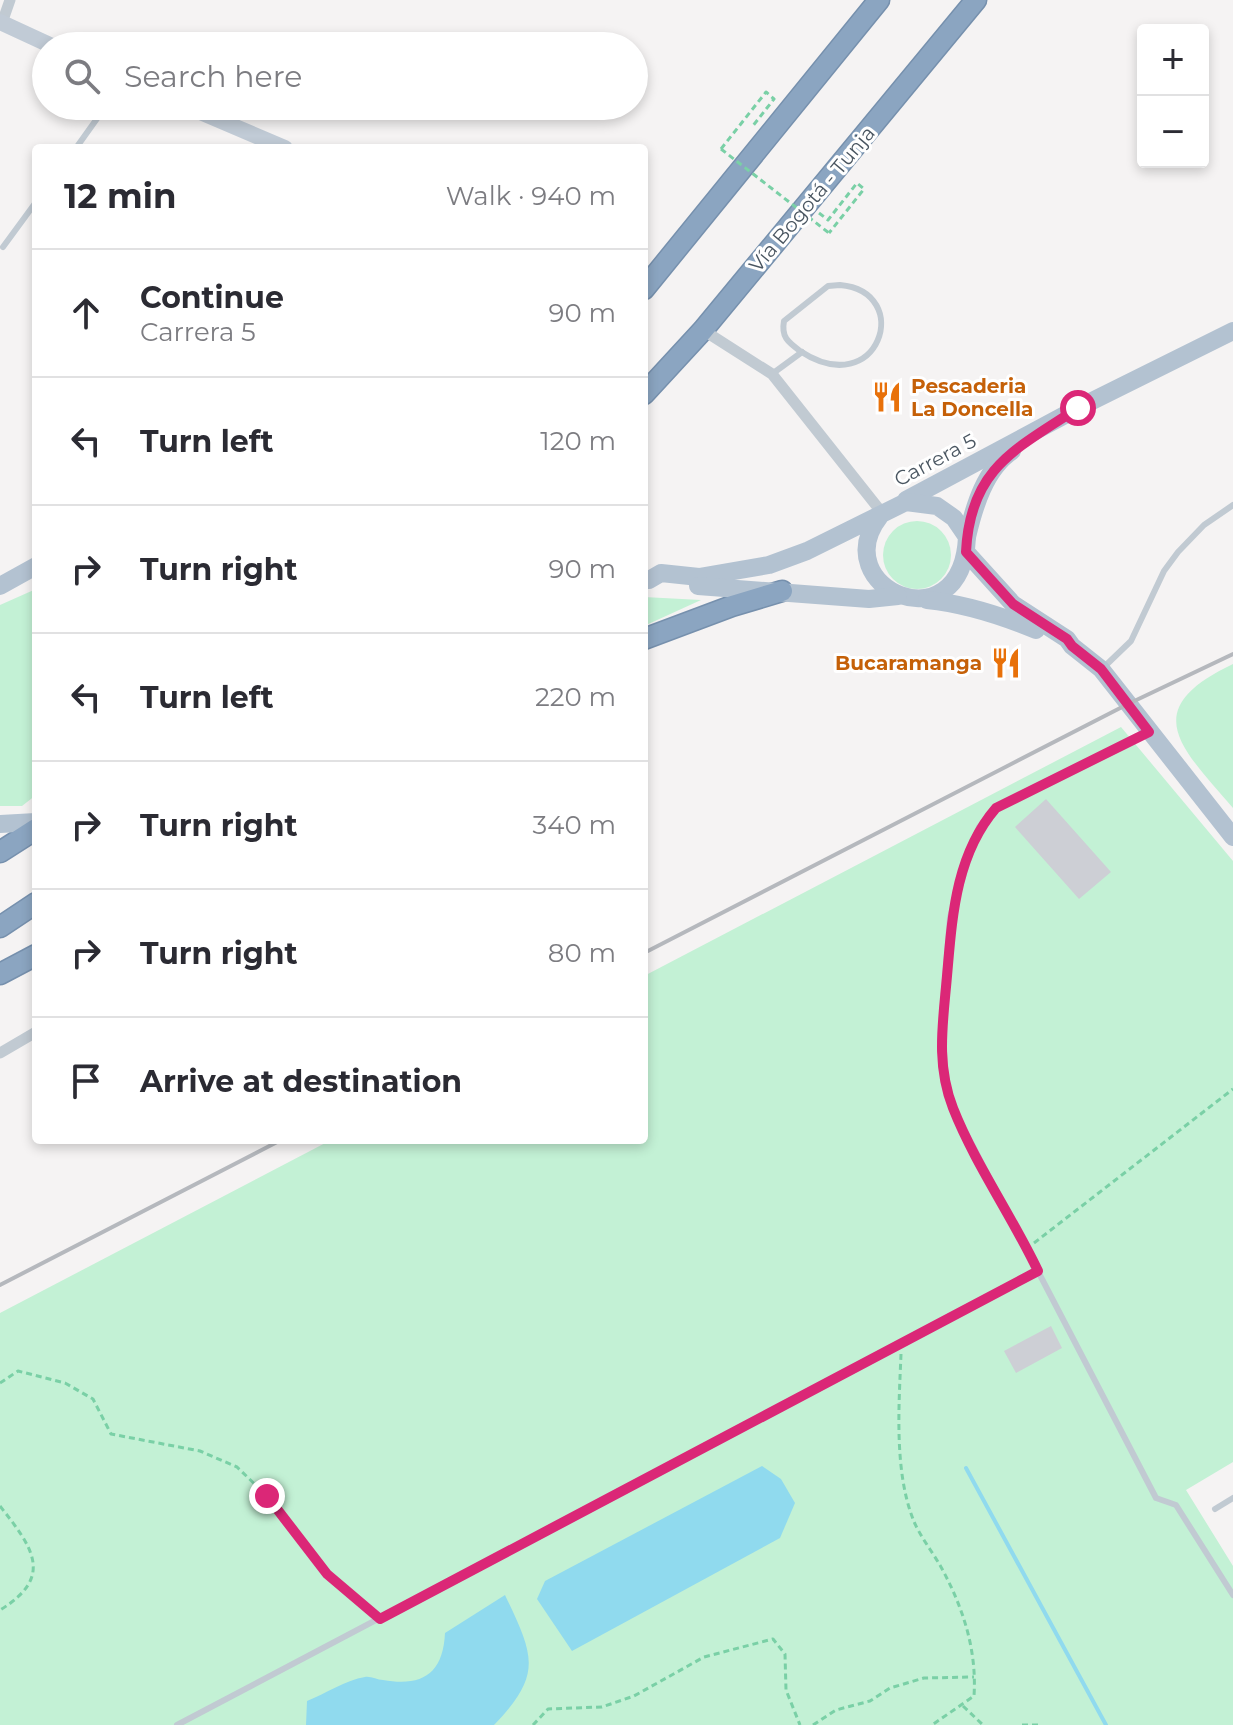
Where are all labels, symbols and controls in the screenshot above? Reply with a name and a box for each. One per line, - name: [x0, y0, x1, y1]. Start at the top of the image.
- map controls: [1137, 24, 1209, 168]
- button: +: [1137, 24, 1209, 96]
- search box: [32, 32, 648, 120]
- icon: search: [60, 54, 104, 98]
- text: Search here: [124, 58, 302, 95]
- button: −: [1137, 96, 1209, 168]
- street label: Vía Bogotá - Tunja: [744, 121, 880, 277]
- text: 12 min: [64, 175, 176, 217]
- text: Walk · 940 m: [446, 180, 616, 212]
- text: Continue: [140, 279, 284, 316]
- icon: ahead: [64, 291, 108, 335]
- text: 90 m: [549, 297, 616, 329]
- text: Carrera 5: [140, 316, 256, 348]
- place label: Pescaderia La Doncella: [911, 374, 1033, 421]
- restaurant icon: Pescaderia La Doncella: [870, 380, 904, 414]
- route start: [1060, 390, 1096, 426]
- icon: left: [64, 419, 108, 463]
- text: Turn left: [140, 423, 273, 460]
- text: 120 m: [540, 425, 616, 457]
- street label: Carrera 5: [890, 428, 980, 492]
- icon: right: [64, 547, 108, 591]
- text: Turn right: [140, 551, 297, 588]
- text: 90 m: [549, 553, 616, 585]
- restaurant icon: Bucaramanga: [989, 646, 1023, 680]
- place label: Bucaramanga: [835, 651, 982, 675]
- icon: left: [64, 675, 108, 719]
- text: Turn left: [140, 679, 273, 716]
- text: 220 m: [535, 681, 616, 713]
- icon: right: [64, 803, 108, 847]
- text: Turn right: [140, 807, 297, 844]
- text: 340 m: [533, 809, 616, 841]
- icon: right: [64, 931, 108, 975]
- text: Turn right: [140, 935, 297, 972]
- text: 80 m: [548, 937, 616, 969]
- icon: arrive: [64, 1059, 108, 1103]
- text: Arrive at destination: [140, 1063, 462, 1100]
- route end: [249, 1478, 285, 1514]

